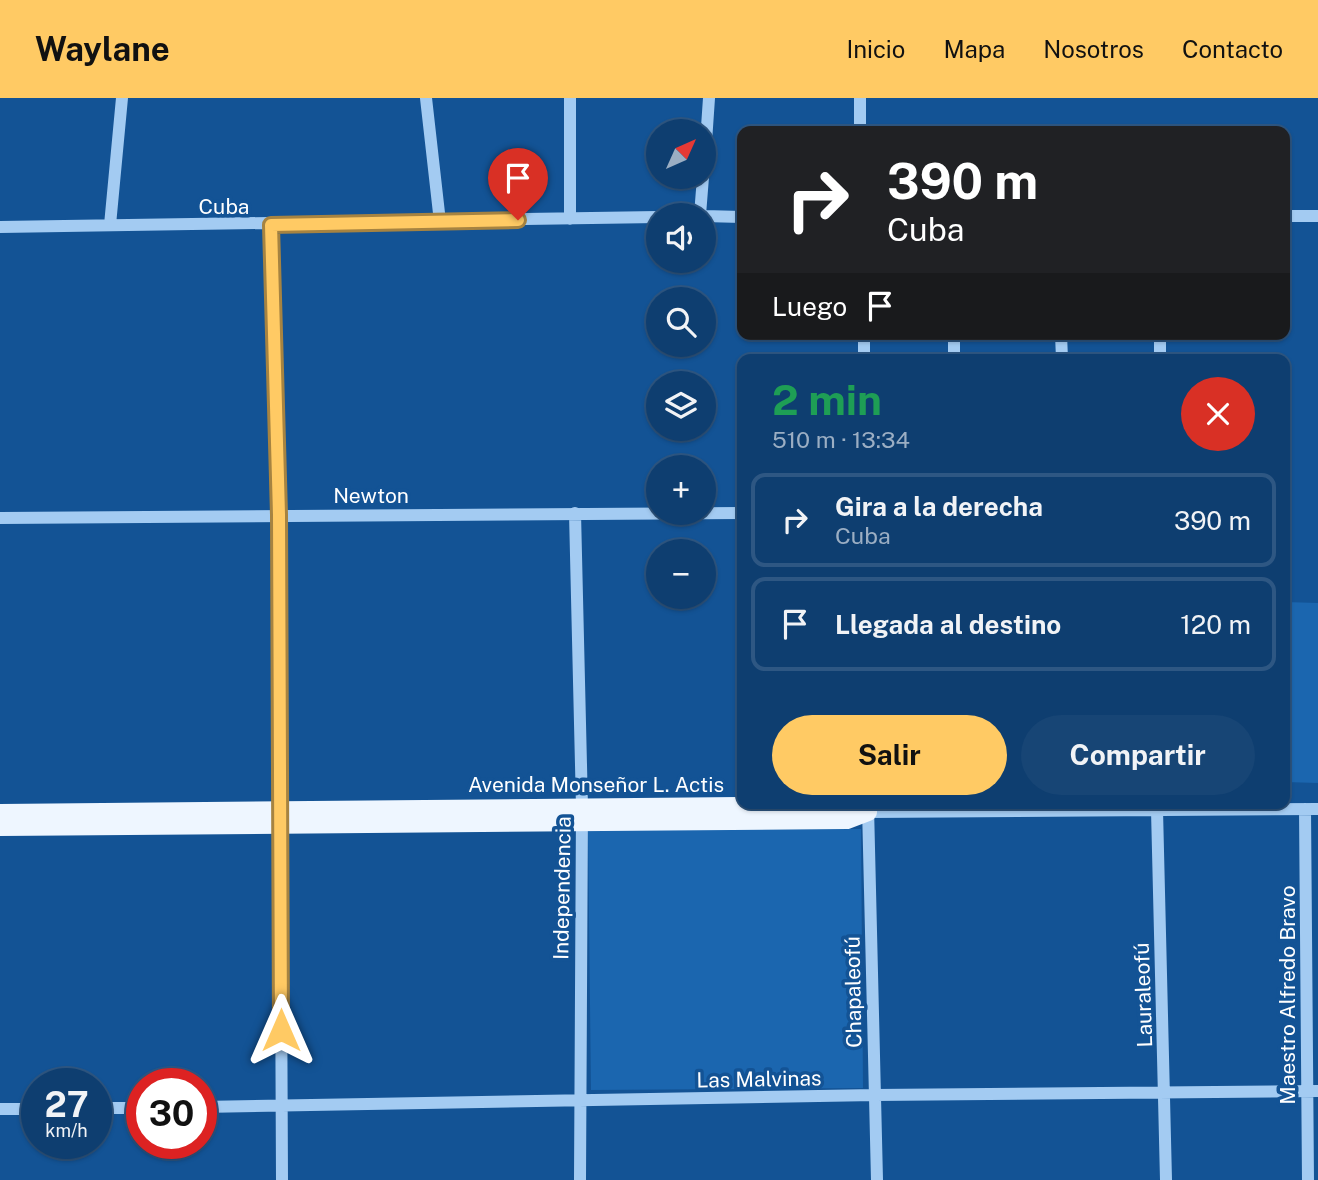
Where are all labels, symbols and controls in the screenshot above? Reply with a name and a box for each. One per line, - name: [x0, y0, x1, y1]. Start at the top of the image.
- text: Waylane: [35, 30, 170, 68]
- text: Inicio: [846, 35, 905, 63]
- text: Mapa: [943, 35, 1005, 63]
- text: Nosotros: [1043, 35, 1144, 63]
- text: Contacto: [1182, 35, 1283, 63]
- north arrow: [646, 119, 716, 189]
- map controls: [646, 119, 716, 609]
- pin: [488, 148, 548, 220]
- text: 390 m: [887, 152, 1038, 210]
- icon: right: [772, 154, 863, 245]
- icon: arrive: [499, 159, 537, 197]
- street label: Cuba: [199, 194, 249, 219]
- button: sound: [646, 203, 716, 273]
- text: Cuba: [887, 211, 964, 248]
- button: search: [646, 287, 716, 357]
- icon: arrive: [861, 287, 899, 325]
- text: Luego: [772, 291, 847, 322]
- button: layers: [646, 371, 716, 441]
- text: 2 min: [772, 375, 882, 424]
- button: close: [1181, 377, 1255, 451]
- text: 510 m · 13:34: [772, 426, 910, 453]
- button: +: [646, 455, 716, 525]
- street label: Newton: [333, 483, 409, 508]
- text: Gira a la derecha: [835, 491, 1043, 522]
- icon: right: [776, 501, 814, 539]
- text: 390 m: [1174, 505, 1251, 536]
- text: Cuba: [835, 522, 891, 549]
- button: −: [646, 539, 716, 609]
- icon: arrive: [776, 605, 814, 643]
- text: Llegada al destino: [835, 609, 1061, 640]
- text: 120 m: [1180, 609, 1251, 640]
- button: Salir: [772, 715, 1007, 795]
- button: Compartir: [1021, 715, 1255, 795]
- street label: Avenida Monseñor L. Actis: [468, 772, 724, 797]
- street label: Independencia: [548, 816, 576, 960]
- street label: Maestro Alfredo Bravo: [1275, 885, 1300, 1105]
- street label: Chapaleofú: [840, 936, 866, 1048]
- street label: Lauraleofú: [1129, 942, 1157, 1048]
- position arrow: [244, 993, 318, 1067]
- street label: Las Malvinas: [696, 1065, 822, 1093]
- speed limit sign: 30: [126, 1068, 217, 1159]
- text: 27: [44, 1084, 89, 1125]
- text: km/h: [45, 1120, 88, 1141]

